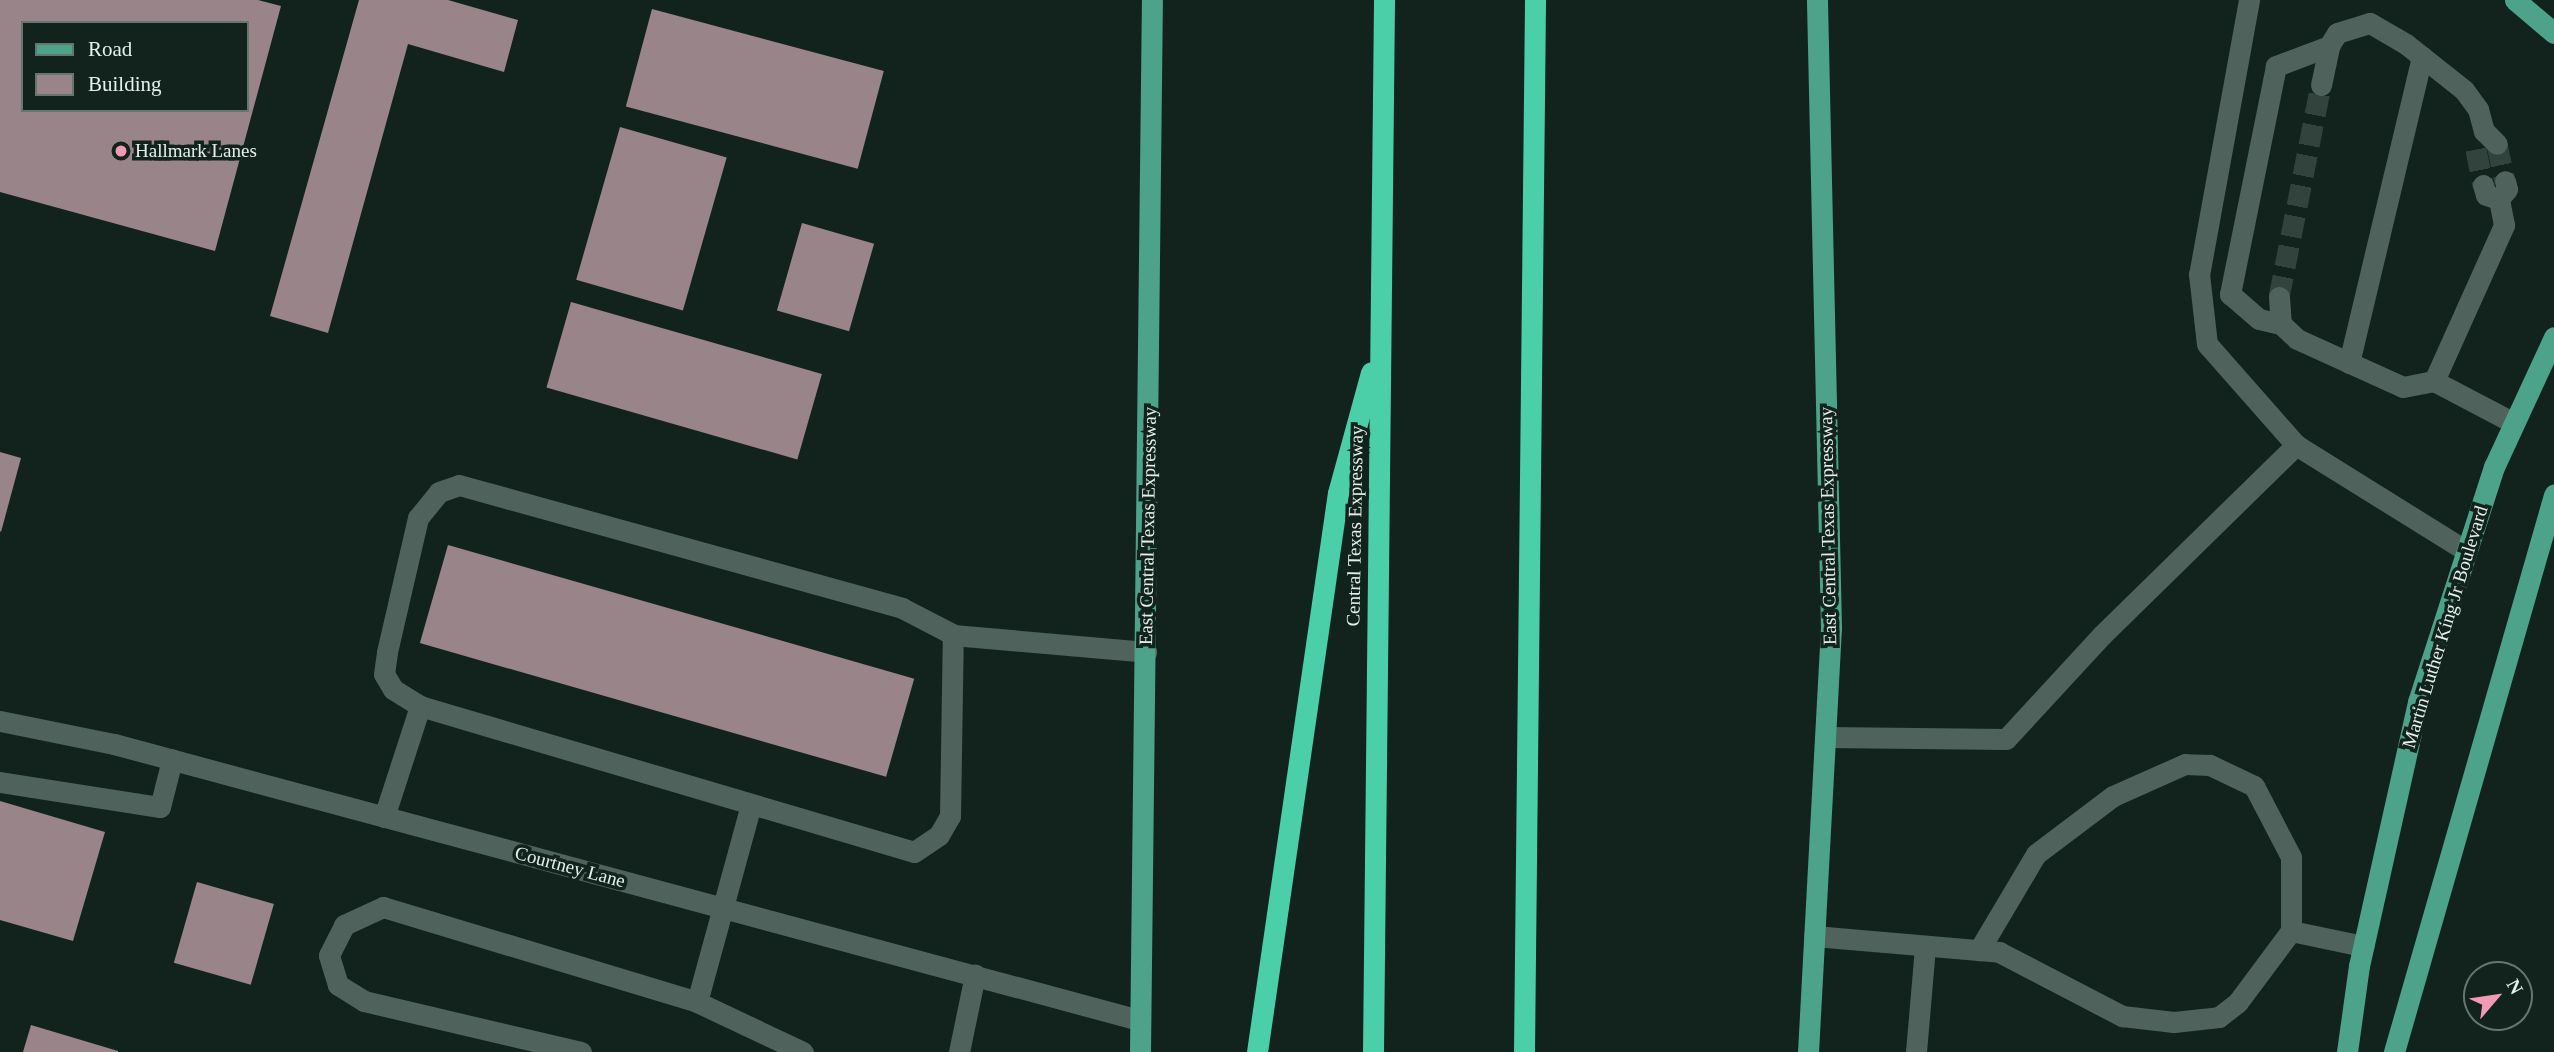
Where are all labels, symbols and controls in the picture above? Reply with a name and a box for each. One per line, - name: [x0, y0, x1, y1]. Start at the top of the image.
- legend: [21, 21, 248, 112]
- text: Road: [88, 37, 132, 61]
- text: Building: [88, 72, 162, 96]
- place label: Hallmark Lanes: [135, 140, 257, 162]
- marker: Hallmark Lanes: [113, 143, 129, 159]
- street label: East Central Texas Expressway: [1135, 406, 1161, 646]
- street label: East Central Texas Expressway: [1815, 406, 1841, 646]
- street label: Central Texas Expressway: [1342, 425, 1368, 627]
- street label: Martin Luther King Jr Boulevard: [2397, 503, 2493, 751]
- street label: Courtney Lane: [512, 841, 628, 893]
- north arrow: [2463, 961, 2533, 1031]
- text: N: [2503, 975, 2528, 998]

